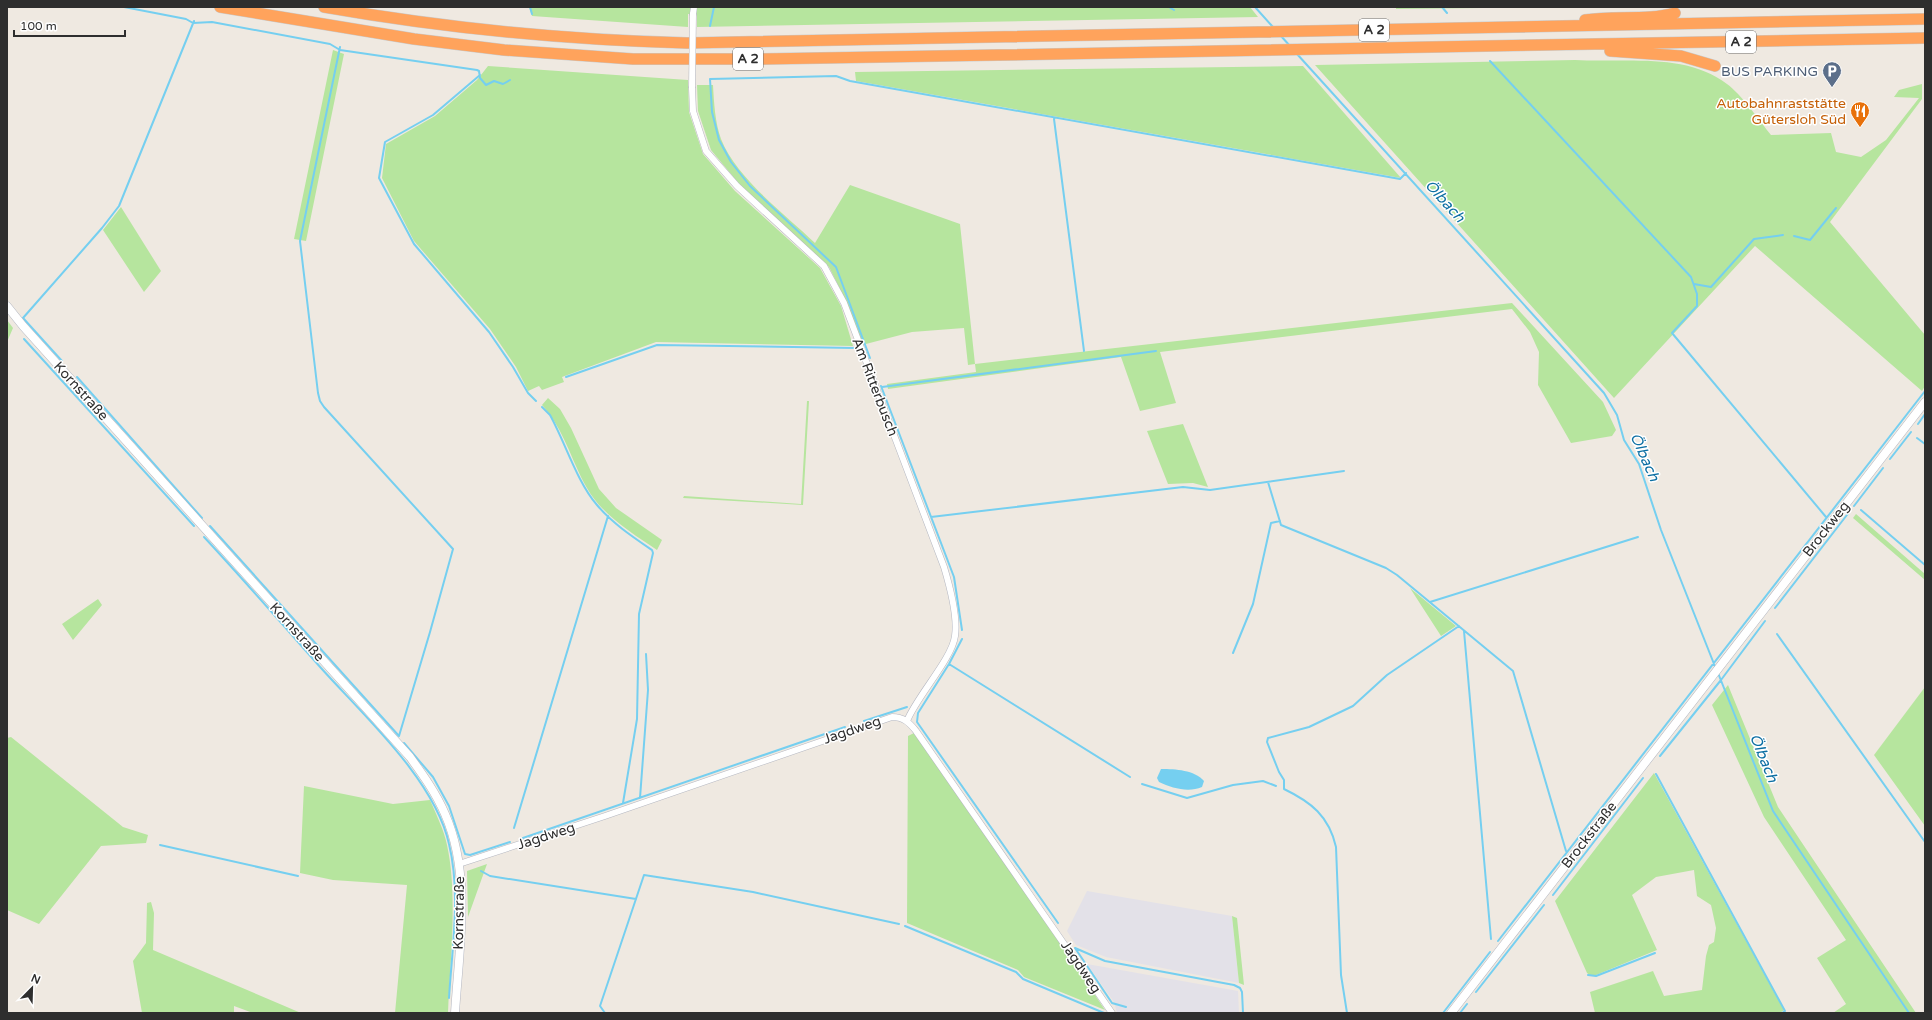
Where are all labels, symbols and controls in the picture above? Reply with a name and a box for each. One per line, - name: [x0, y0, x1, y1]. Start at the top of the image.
- scale bar: [14, 12, 125, 38]
- text: 100 m: [20, 19, 57, 33]
- road number: A 2: [1359, 19, 1389, 41]
- road number: A 2: [1726, 31, 1756, 53]
- road number: A 2: [733, 48, 763, 70]
- parking icon: BUS PARKING: [1821, 60, 1843, 88]
- place label: BUS PARKING: [1721, 63, 1818, 80]
- place label: Autobahnraststätte Gütersloh Süd: [1716, 95, 1846, 128]
- restaurant icon: Autobahnraststätte Gütersloh Süd: [1849, 100, 1871, 128]
- water label: Ölbach: [1421, 176, 1469, 227]
- street label: Am Ritterbusch: [848, 335, 902, 439]
- street label: Kornstraße: [50, 358, 112, 424]
- water label: Ölbach: [1626, 430, 1664, 485]
- street label: Brockweg: [1799, 498, 1853, 560]
- street label: Kornstraße: [266, 599, 328, 665]
- street label: Jagdweg: [821, 712, 883, 748]
- water label: Ölbach: [1746, 731, 1782, 786]
- street label: Brockstraße: [1558, 798, 1620, 872]
- street label: Jagdweg: [515, 819, 577, 853]
- street label: Kornstraße: [450, 876, 468, 950]
- street label: Jagdweg: [1057, 937, 1105, 997]
- north arrow: [12, 968, 52, 1008]
- text: N: [29, 972, 42, 987]

